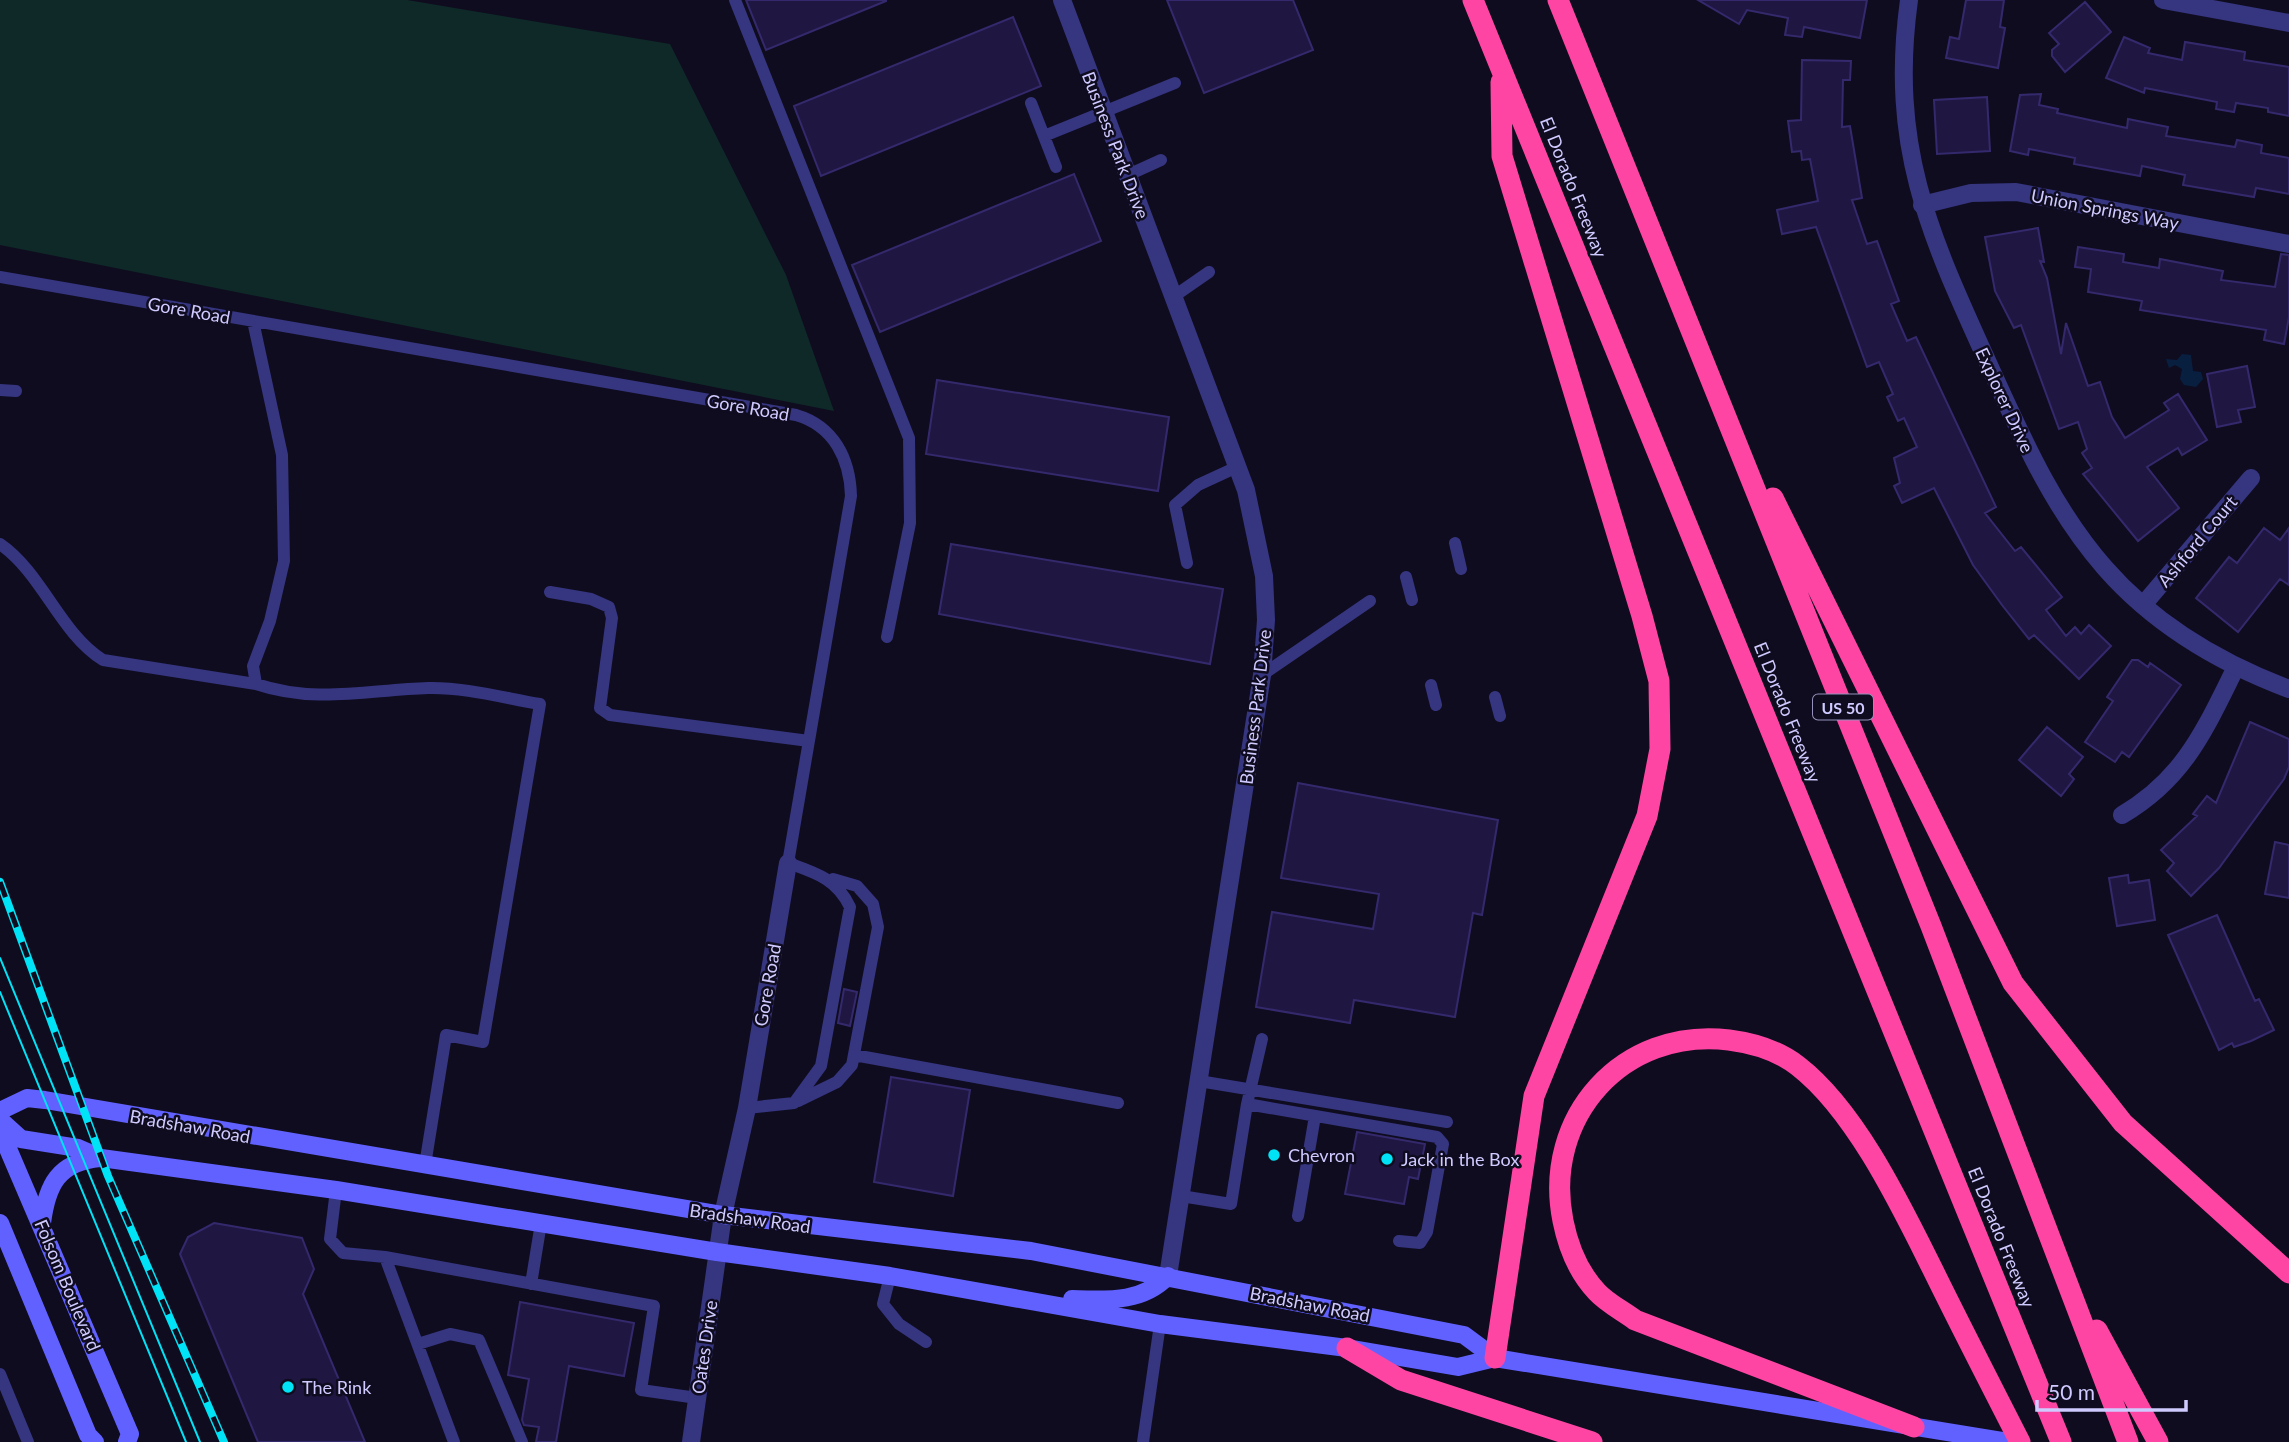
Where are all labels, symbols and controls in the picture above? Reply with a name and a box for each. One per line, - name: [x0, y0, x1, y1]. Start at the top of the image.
- street label: Business Park Drive: [1078, 68, 1154, 222]
- street label: El Dorado Freeway: [1536, 113, 1613, 261]
- street label: Union Springs Way: [2029, 184, 2181, 234]
- street label: Gore Road: [146, 292, 232, 328]
- street label: Explorer Drive: [1971, 344, 2039, 456]
- street label: Gore Road: [705, 389, 791, 425]
- street label: Ashford Court: [2153, 491, 2242, 591]
- street label: Business Park Drive: [1235, 628, 1275, 786]
- street label: El Dorado Freeway: [1750, 638, 1827, 786]
- road number: US 50: [1813, 694, 1873, 720]
- street label: Gore Road: [749, 942, 785, 1028]
- street label: Bradshaw Road: [128, 1105, 252, 1147]
- place label: Chevron: [1288, 1144, 1355, 1166]
- marker: Chevron: [1266, 1147, 1282, 1163]
- place label: Jack in the Box: [1401, 1148, 1519, 1170]
- marker: Jack in the Box: [1379, 1151, 1395, 1167]
- street label: El Dorado Freeway: [1964, 1163, 2041, 1311]
- street label: Bradshaw Road: [688, 1199, 812, 1237]
- street label: Folsom Boulevard: [30, 1216, 106, 1354]
- street label: Bradshaw Road: [1248, 1282, 1372, 1326]
- street label: Oates Drive: [687, 1299, 721, 1395]
- scale bar: [2037, 1368, 2186, 1412]
- place label: The Rink: [302, 1376, 372, 1398]
- marker: The Rink: [280, 1379, 296, 1395]
- text: 50 m: [2048, 1379, 2095, 1404]

